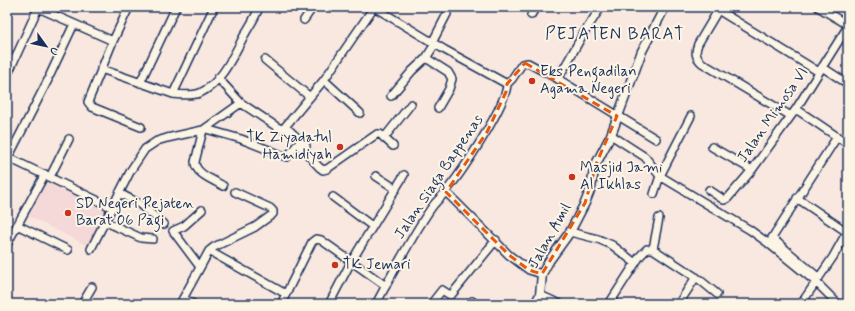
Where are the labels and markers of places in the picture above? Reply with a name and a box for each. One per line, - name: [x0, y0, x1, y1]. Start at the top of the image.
- place label: Eks Pengadilan Agama Negeri: [540, 62, 637, 99]
- marker: Eks Pengadilan Agama Negeri: [527, 76, 537, 86]
- place label: TK Ziyadatul Hamidiyah: [246, 128, 332, 165]
- marker: TK Ziyadatul Hamidiyah: [335, 142, 345, 152]
- place label: Masjid Jami Al Ikhlas: [580, 158, 662, 195]
- marker: Masjid Jami Al Ikhlas: [567, 172, 577, 182]
- place label: SD Negeri Pejaten Barat 06 Pagi: [76, 194, 195, 232]
- marker: SD Negeri Pejaten Barat 06 Pagi: [63, 208, 73, 218]
- place label: TK Jemari: [343, 255, 410, 275]
- marker: TK Jemari: [330, 260, 340, 270]

